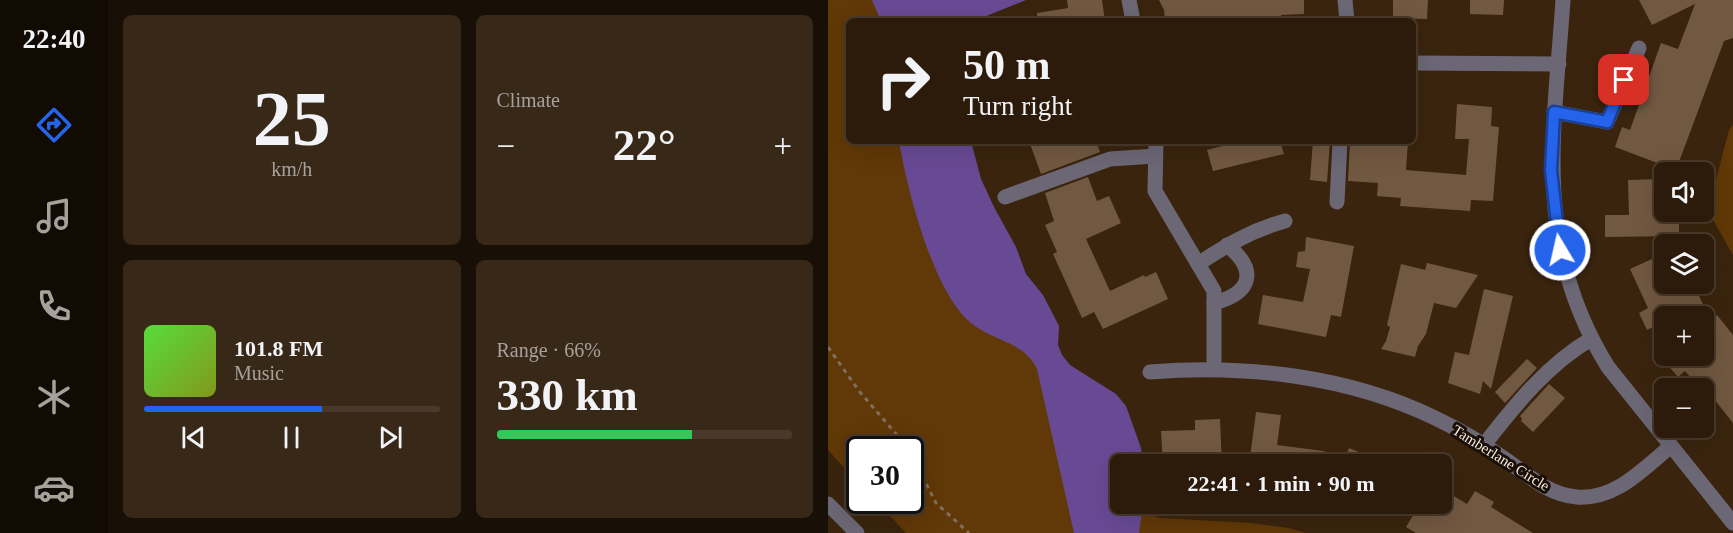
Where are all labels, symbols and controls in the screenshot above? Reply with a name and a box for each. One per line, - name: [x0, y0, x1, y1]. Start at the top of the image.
- text: 22:40: [23, 24, 86, 54]
- icon: right: [864, 42, 942, 120]
- text: 50 m: [963, 42, 1051, 88]
- pin: [1598, 54, 1649, 105]
- icon: arrive: [1607, 63, 1640, 96]
- text: 25: [253, 75, 331, 162]
- text: Climate: [497, 89, 560, 111]
- text: Turn right: [963, 91, 1072, 121]
- icon: directions: [33, 104, 75, 146]
- text: 22°: [613, 120, 676, 170]
- text: −: [497, 128, 515, 164]
- text: +: [773, 128, 792, 164]
- text: km/h: [271, 158, 312, 180]
- map controls: [1654, 162, 1714, 438]
- button: sound: [1654, 162, 1714, 222]
- icon: music: [33, 195, 75, 237]
- position arrow: [1528, 218, 1592, 282]
- button: layers: [1654, 234, 1714, 294]
- icon: phone: [33, 285, 75, 327]
- button: +: [1654, 306, 1714, 366]
- text: 101.8 FM: [234, 336, 323, 361]
- text: Range · 66%: [497, 339, 601, 361]
- text: Music: [234, 362, 284, 384]
- text: 330 km: [497, 370, 638, 420]
- icon: climate: [33, 376, 75, 418]
- button: −: [1654, 378, 1714, 438]
- icon: previous: [177, 421, 210, 454]
- icon: pause: [275, 421, 308, 454]
- icon: next: [374, 421, 407, 454]
- street label: Tamberlane Circle: [1450, 422, 1553, 494]
- speed limit sign: 30: [846, 436, 924, 514]
- icon: car: [33, 467, 75, 509]
- text: 22:41 · 1 min · 90 m: [1188, 471, 1375, 496]

